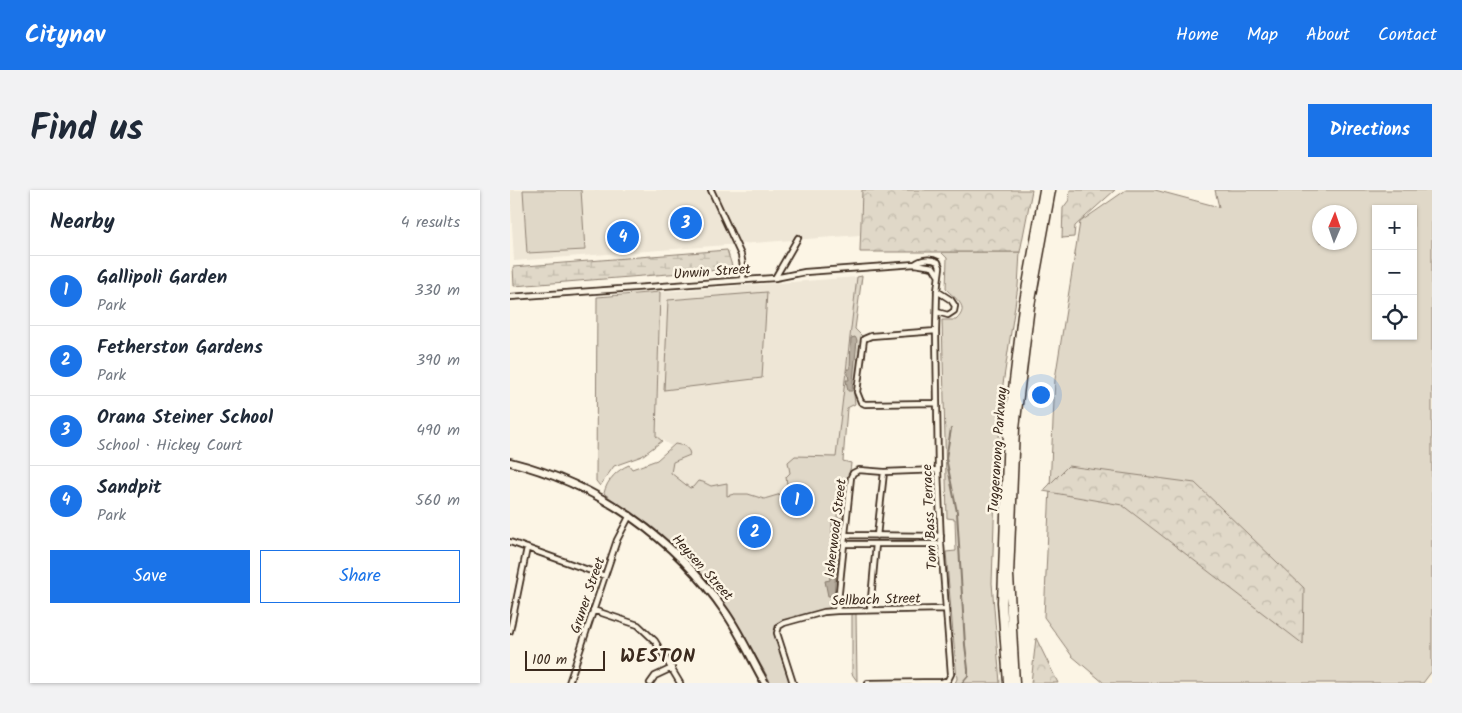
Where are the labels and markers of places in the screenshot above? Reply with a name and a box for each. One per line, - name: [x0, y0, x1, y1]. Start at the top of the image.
- pin: 3: [670, 204, 702, 242]
- pin: 4: [607, 218, 639, 256]
- pin: 1: [781, 481, 813, 519]
- pin: 2: [739, 513, 771, 551]

